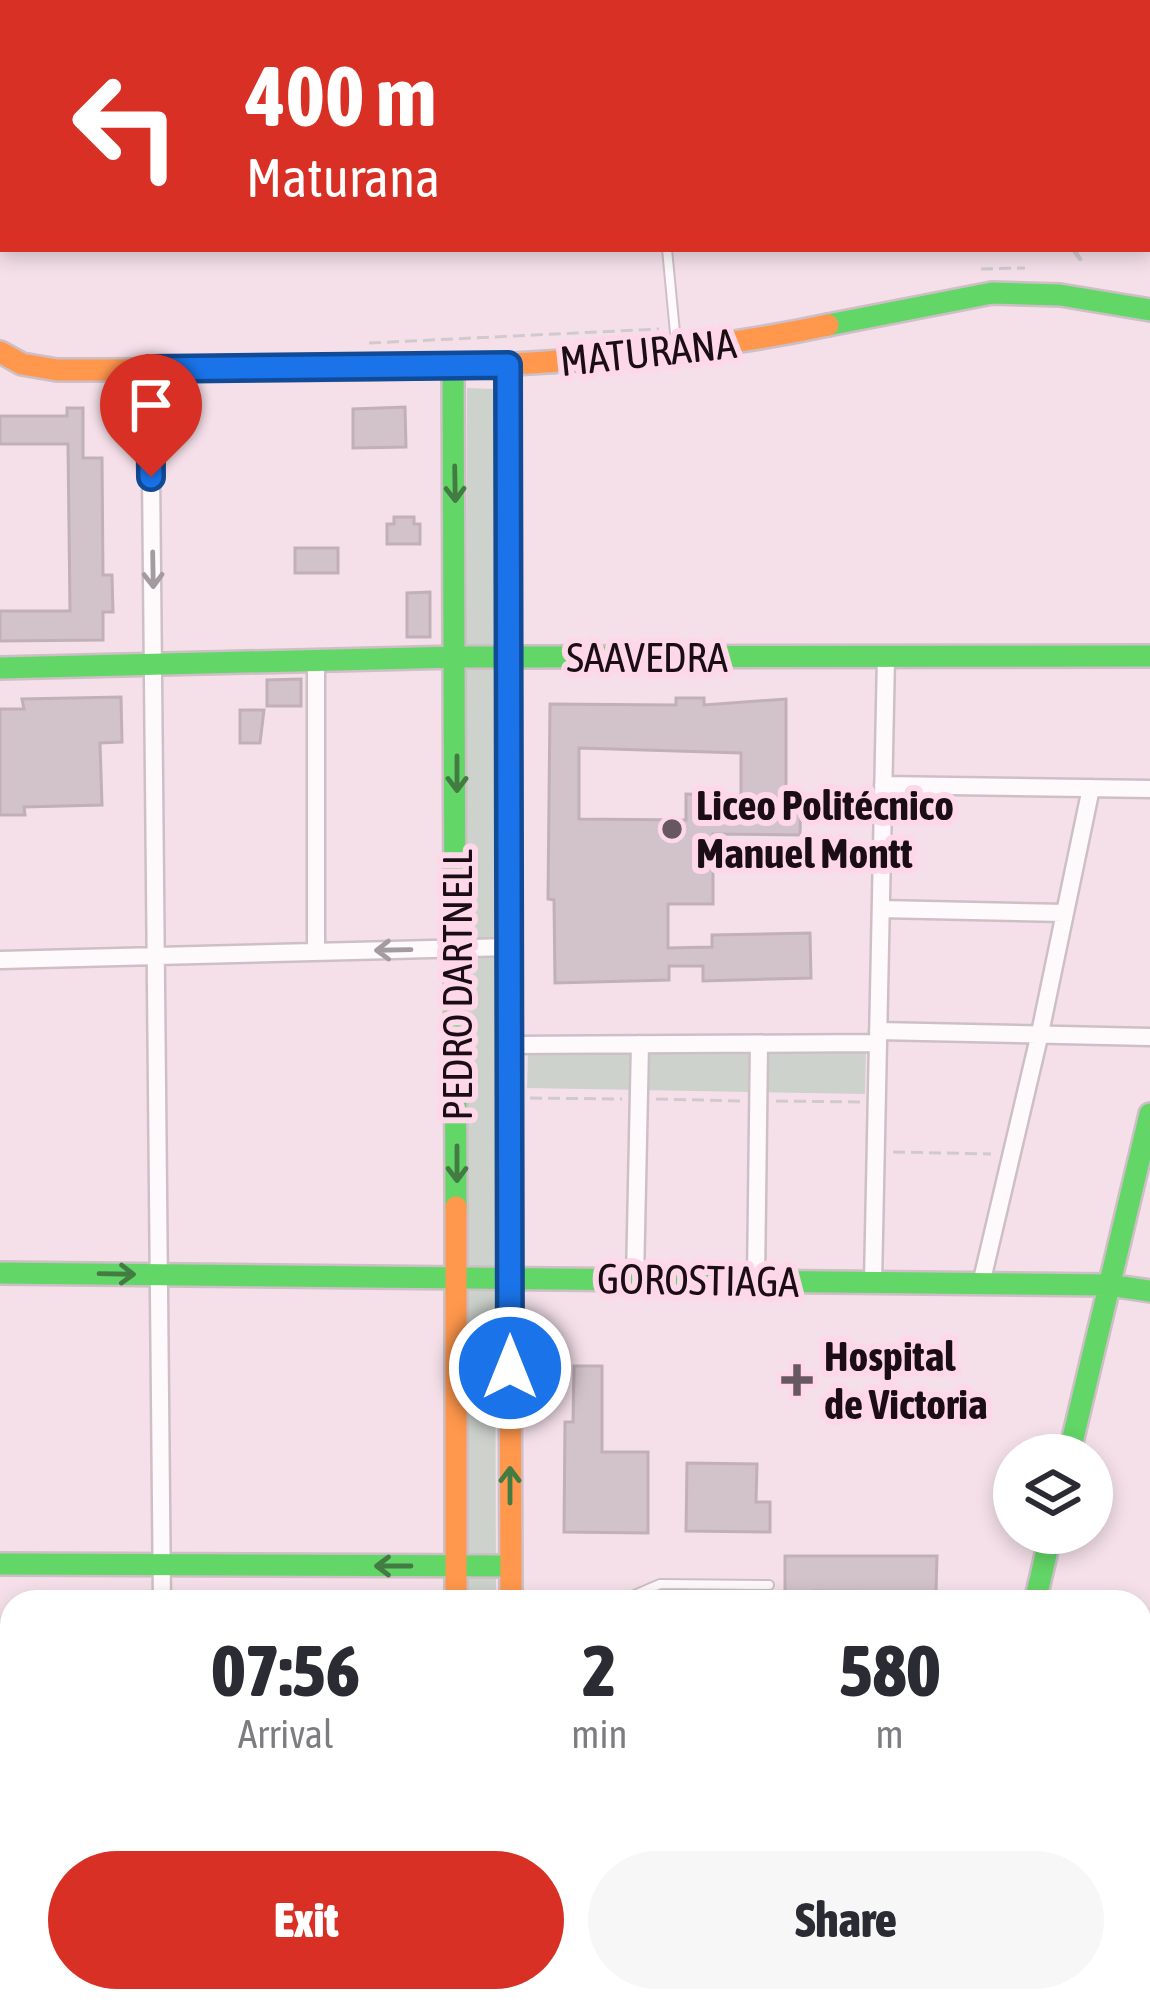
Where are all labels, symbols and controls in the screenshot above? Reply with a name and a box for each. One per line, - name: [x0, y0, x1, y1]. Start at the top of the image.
- icon: left: [48, 48, 204, 204]
- text: 400 m: [246, 48, 436, 144]
- text: Maturana: [246, 147, 440, 208]
- street label: MATURANA: [557, 319, 739, 385]
- pin: [100, 354, 202, 477]
- icon: arrive: [118, 372, 184, 438]
- one-way arrow: [443, 464, 466, 503]
- one-way arrow: [141, 550, 164, 589]
- street label: SAAVEDRA: [566, 633, 728, 681]
- one-way arrow: [446, 754, 468, 793]
- place label: Liceo Politécnico Manuel Montt: [696, 781, 954, 877]
- marker: Liceo Politécnico Manuel Montt: [659, 816, 685, 842]
- street label: PEDRO DARTNELL: [433, 849, 481, 1121]
- one-way arrow: [374, 939, 413, 962]
- one-way arrow: [446, 1144, 468, 1183]
- street label: GOROSTIAGA: [597, 1254, 800, 1306]
- one-way arrow: [97, 1263, 136, 1286]
- position arrow: [447, 1305, 573, 1431]
- place label: Hospital de Victoria: [824, 1332, 988, 1428]
- marker: Hospital de Victoria: [781, 1364, 813, 1396]
- map controls: [993, 1434, 1113, 1554]
- button: layers: [993, 1434, 1113, 1554]
- one-way arrow: [499, 1466, 521, 1505]
- one-way arrow: [374, 1555, 413, 1577]
- text: 07:56: [212, 1629, 360, 1711]
- text: 2: [582, 1629, 616, 1711]
- text: 580: [839, 1629, 940, 1711]
- text: Arrival: [238, 1712, 333, 1756]
- text: min: [571, 1712, 627, 1756]
- text: m: [876, 1712, 904, 1756]
- button: Exit: [48, 1851, 564, 1989]
- button: Share: [588, 1851, 1104, 1989]

